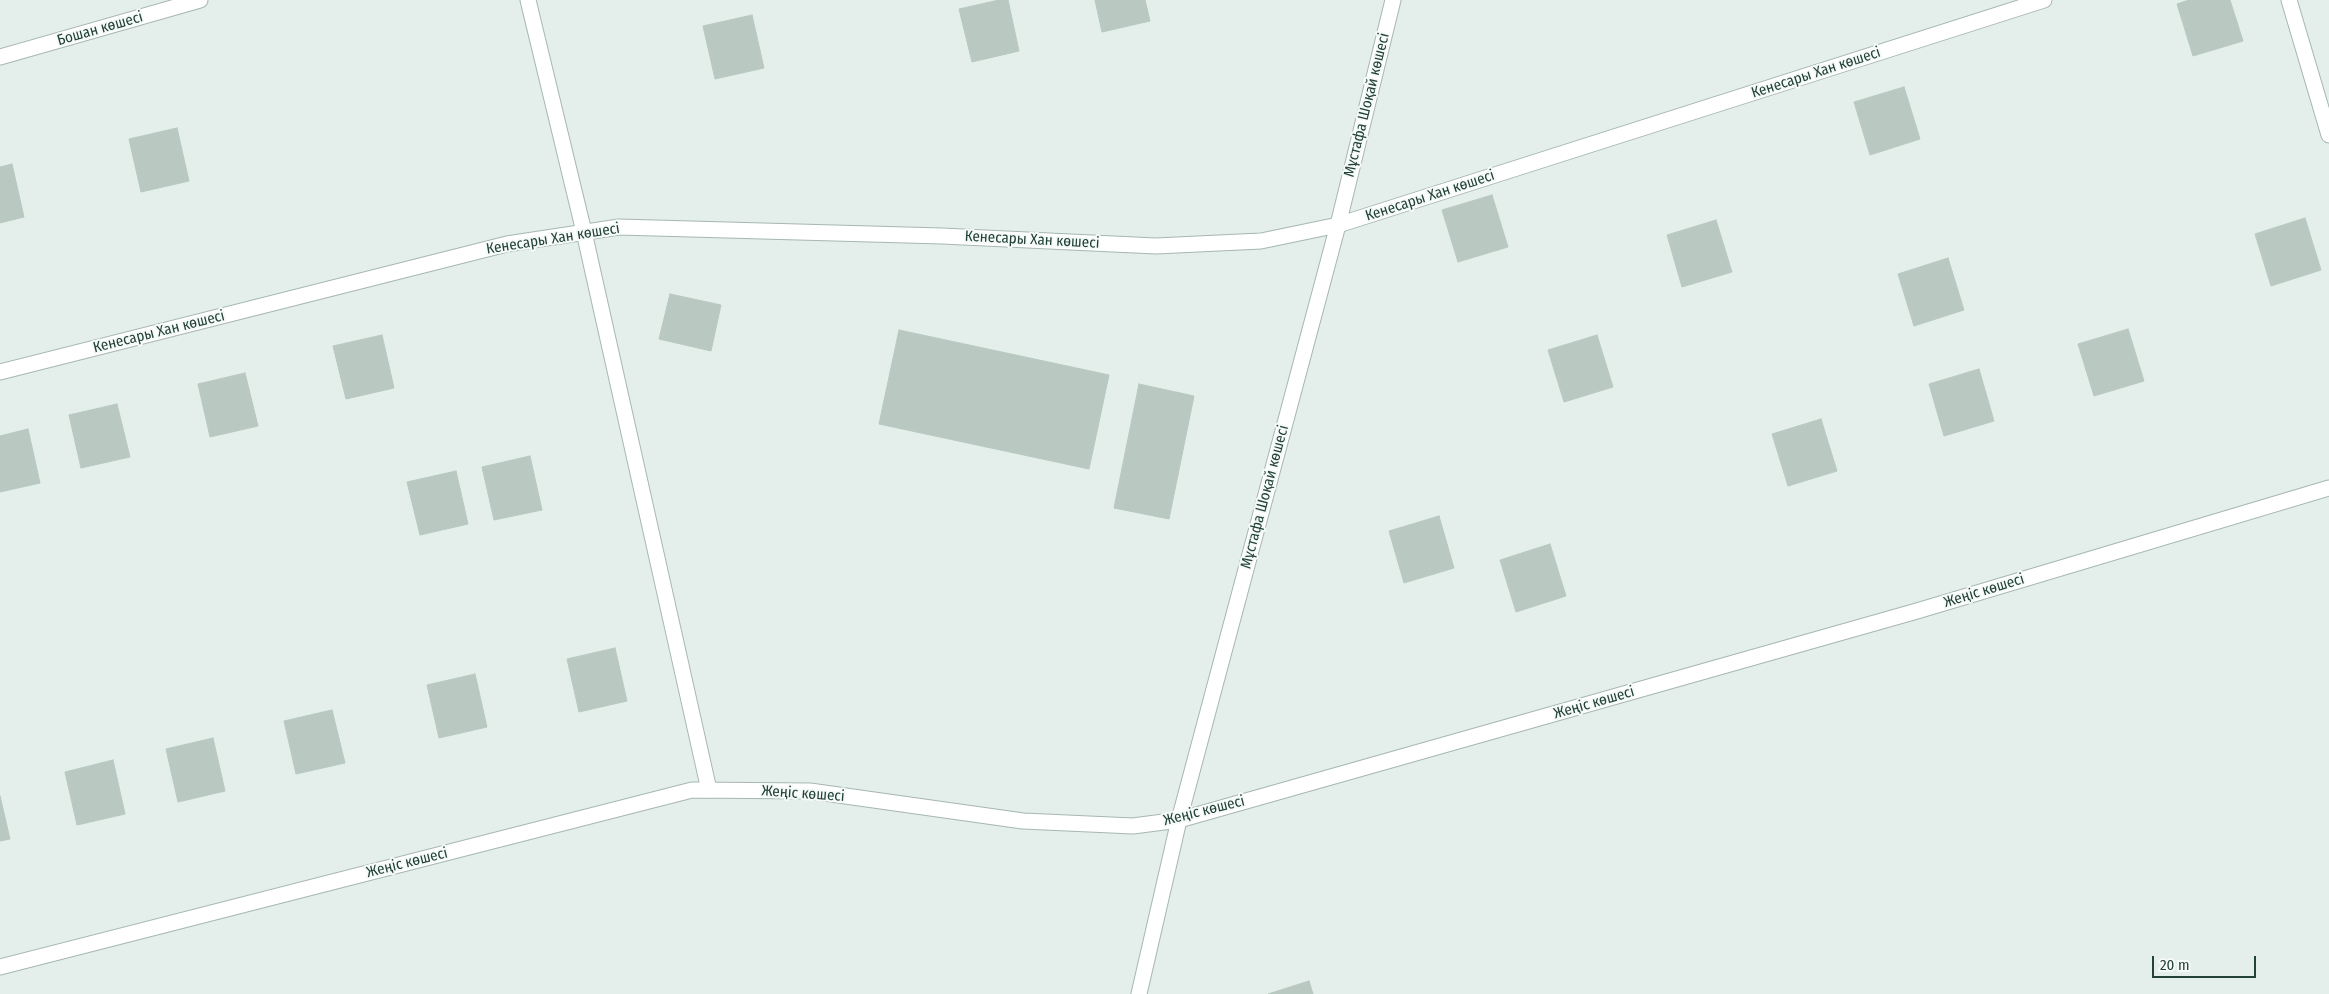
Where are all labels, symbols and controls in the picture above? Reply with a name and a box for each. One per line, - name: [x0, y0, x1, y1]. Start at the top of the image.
- street label: Бошан көшесі: [55, 8, 145, 50]
- street label: Мұстафа Шоқай көшесі: [1340, 31, 1394, 179]
- street label: Кенесары Хан көшесі: [1749, 44, 1883, 102]
- street label: Кенесары Хан көшесі: [1363, 167, 1497, 225]
- street label: Кенесары Хан көшесі: [485, 220, 621, 258]
- street label: Кенесары Хан көшесі: [964, 227, 1100, 253]
- street label: Кенесары Хан көшесі: [91, 307, 227, 357]
- street label: Мұстафа Шоқай көшесі: [1237, 423, 1293, 571]
- street label: Жеңіс көшесі: [1942, 570, 2026, 612]
- street label: Жеңіс көшесі: [1552, 683, 1636, 723]
- street label: Жеңіс көшесі: [761, 782, 845, 806]
- street label: Жеңіс көшесі: [1161, 792, 1247, 830]
- street label: Жеңіс көшесі: [364, 844, 450, 882]
- scale bar: [2154, 946, 2258, 978]
- text: 20 m: [2160, 956, 2190, 974]

